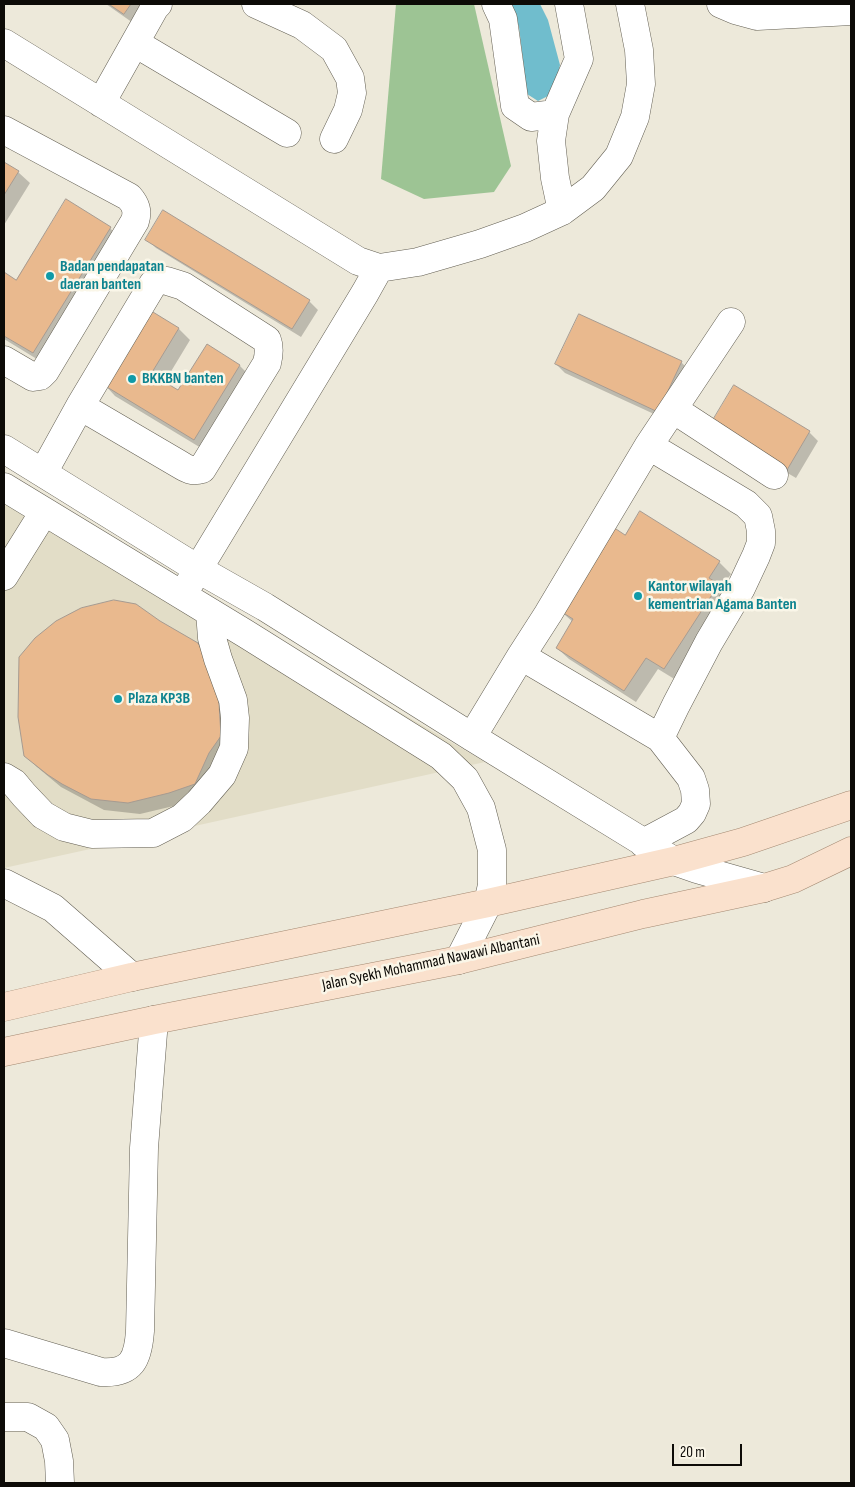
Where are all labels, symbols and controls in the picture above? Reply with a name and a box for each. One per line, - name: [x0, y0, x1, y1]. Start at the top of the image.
- place label: Badan pendapatan daeran banten: [60, 257, 164, 295]
- marker: Badan pendapatan daeran banten: [44, 270, 56, 282]
- place label: BKKBN banten: [142, 369, 224, 389]
- marker: BKKBN banten: [126, 373, 138, 385]
- place label: Kantor wilayah kementrian Agama Banten: [648, 577, 797, 615]
- marker: Kantor wilayah kementrian Agama Banten: [632, 590, 644, 602]
- place label: Plaza KP3B: [128, 689, 190, 709]
- marker: Plaza KP3B: [112, 693, 124, 705]
- street label: Jalan Syekh Mohammad Nawawi Albantani: [320, 931, 542, 995]
- scale bar: [675, 1434, 745, 1466]
- text: 20 m: [680, 1443, 705, 1462]

